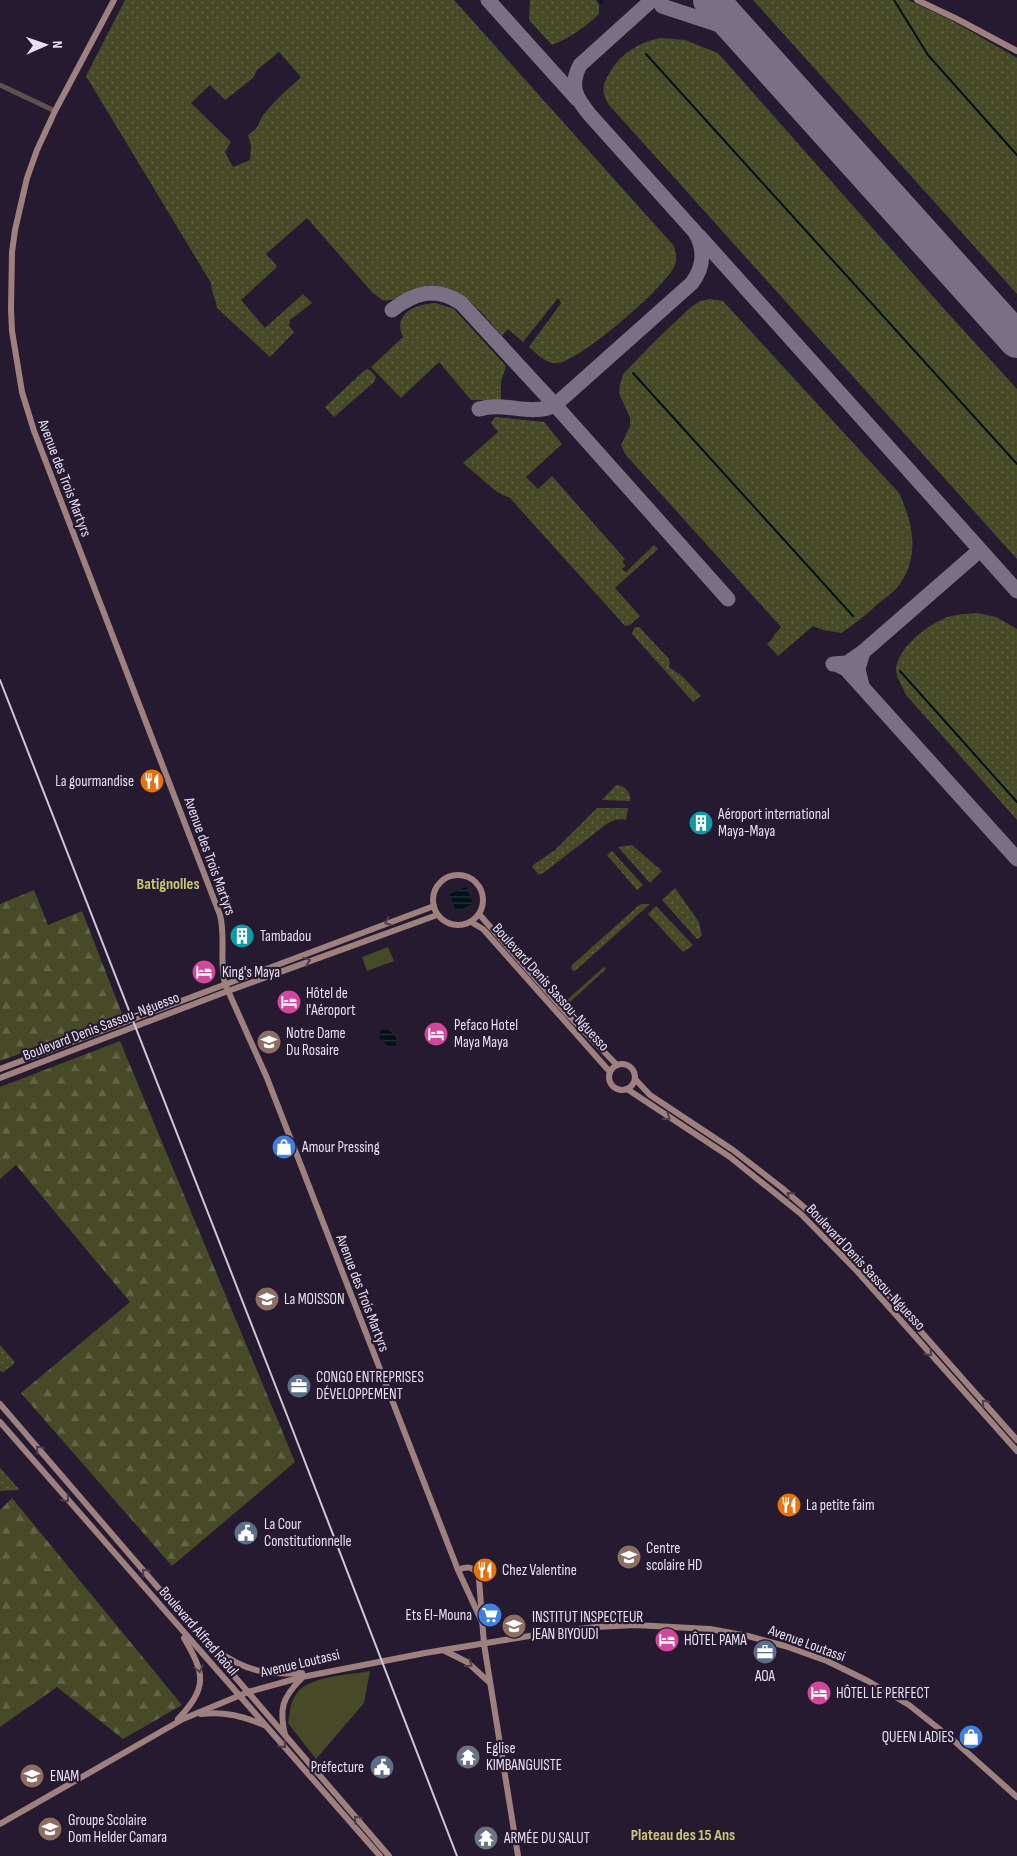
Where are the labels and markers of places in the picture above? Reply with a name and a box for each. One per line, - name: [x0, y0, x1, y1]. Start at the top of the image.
- restaurant icon: La gourmandise: [139, 768, 165, 794]
- place label: La gourmandise: [55, 772, 134, 791]
- place label: Aéroport international Maya-Maya: [717, 805, 830, 841]
- building icon: Aéroport international Maya-Maya: [688, 810, 714, 836]
- building icon: Tambadou: [229, 923, 255, 949]
- place label: Tambadou: [260, 927, 311, 946]
- hotel icon: King's Maya: [191, 959, 217, 985]
- place label: King's Maya: [222, 963, 280, 982]
- place label: Hôtel de l'Aéroport: [306, 984, 356, 1020]
- hotel icon: Hôtel de l'Aéroport: [276, 989, 302, 1015]
- place label: Pefaco Hotel Maya Maya: [454, 1016, 518, 1052]
- hotel icon: Pefaco Hotel Maya Maya: [423, 1021, 449, 1047]
- place label: Notre Dame Du Rosaire: [286, 1024, 346, 1060]
- school or university icon: Notre Dame Du Rosaire: [256, 1029, 282, 1055]
- shop icon: Amour Pressing: [271, 1134, 297, 1160]
- place label: Amour Pressing: [301, 1138, 380, 1157]
- school or university icon: La MOISSON: [254, 1286, 280, 1312]
- place label: La MOISSON: [284, 1290, 345, 1309]
- place label: CONGO ENTREPRISES DÉVELOPPEMENT: [316, 1368, 424, 1404]
- office icon: CONGO ENTREPRISES DÉVELOPPEMENT: [286, 1373, 312, 1399]
- restaurant icon: La petite faim: [776, 1492, 802, 1518]
- place label: La petite faim: [806, 1496, 875, 1515]
- place label: La Cour Constitutionnelle: [264, 1515, 351, 1551]
- public building icon: La Cour Constitutionnelle: [233, 1520, 259, 1546]
- place label: Centre scolaire HD: [646, 1539, 702, 1575]
- school or university icon: Centre scolaire HD: [616, 1544, 642, 1570]
- restaurant icon: Chez Valentine: [472, 1557, 498, 1583]
- place label: Chez Valentine: [502, 1561, 577, 1580]
- supermarket icon: Ets El-Mouna: [477, 1602, 503, 1628]
- place label: Ets El-Mouna: [405, 1606, 472, 1625]
- place label: INSTITUT INSPECTEUR JEAN BIYOUDI: [531, 1608, 643, 1644]
- school or university icon: INSTITUT INSPECTEUR JEAN BIYOUDI: [501, 1613, 527, 1639]
- hotel icon: HÔTEL PAMA: [654, 1627, 680, 1653]
- place label: HÔTEL PAMA: [684, 1631, 747, 1650]
- office icon: AOA: [752, 1639, 778, 1665]
- place label: AOA: [754, 1667, 776, 1686]
- hotel icon: HÔTEL LE PERFECT: [806, 1680, 832, 1706]
- place label: HÔTEL LE PERFECT: [836, 1684, 930, 1703]
- shop icon: QUEEN LADIES: [958, 1724, 984, 1750]
- place label: QUEEN LADIES: [882, 1728, 954, 1747]
- place label: Eglise KIMBANGUISTE: [486, 1739, 562, 1775]
- temple icon: Eglise KIMBANGUISTE: [455, 1744, 481, 1770]
- public building icon: Préfecture: [369, 1754, 395, 1780]
- place label: Préfecture: [311, 1758, 364, 1777]
- school or university icon: ENAM: [19, 1763, 45, 1789]
- place label: ENAM: [50, 1767, 79, 1786]
- place label: Groupe Scolaire Dom Helder Camara: [68, 1811, 167, 1847]
- school or university icon: Groupe Scolaire Dom Helder Camara: [37, 1816, 63, 1842]
- temple icon: ARMÉE DU SALUT: [473, 1825, 499, 1851]
- place label: ARMÉE DU SALUT: [503, 1829, 590, 1848]

